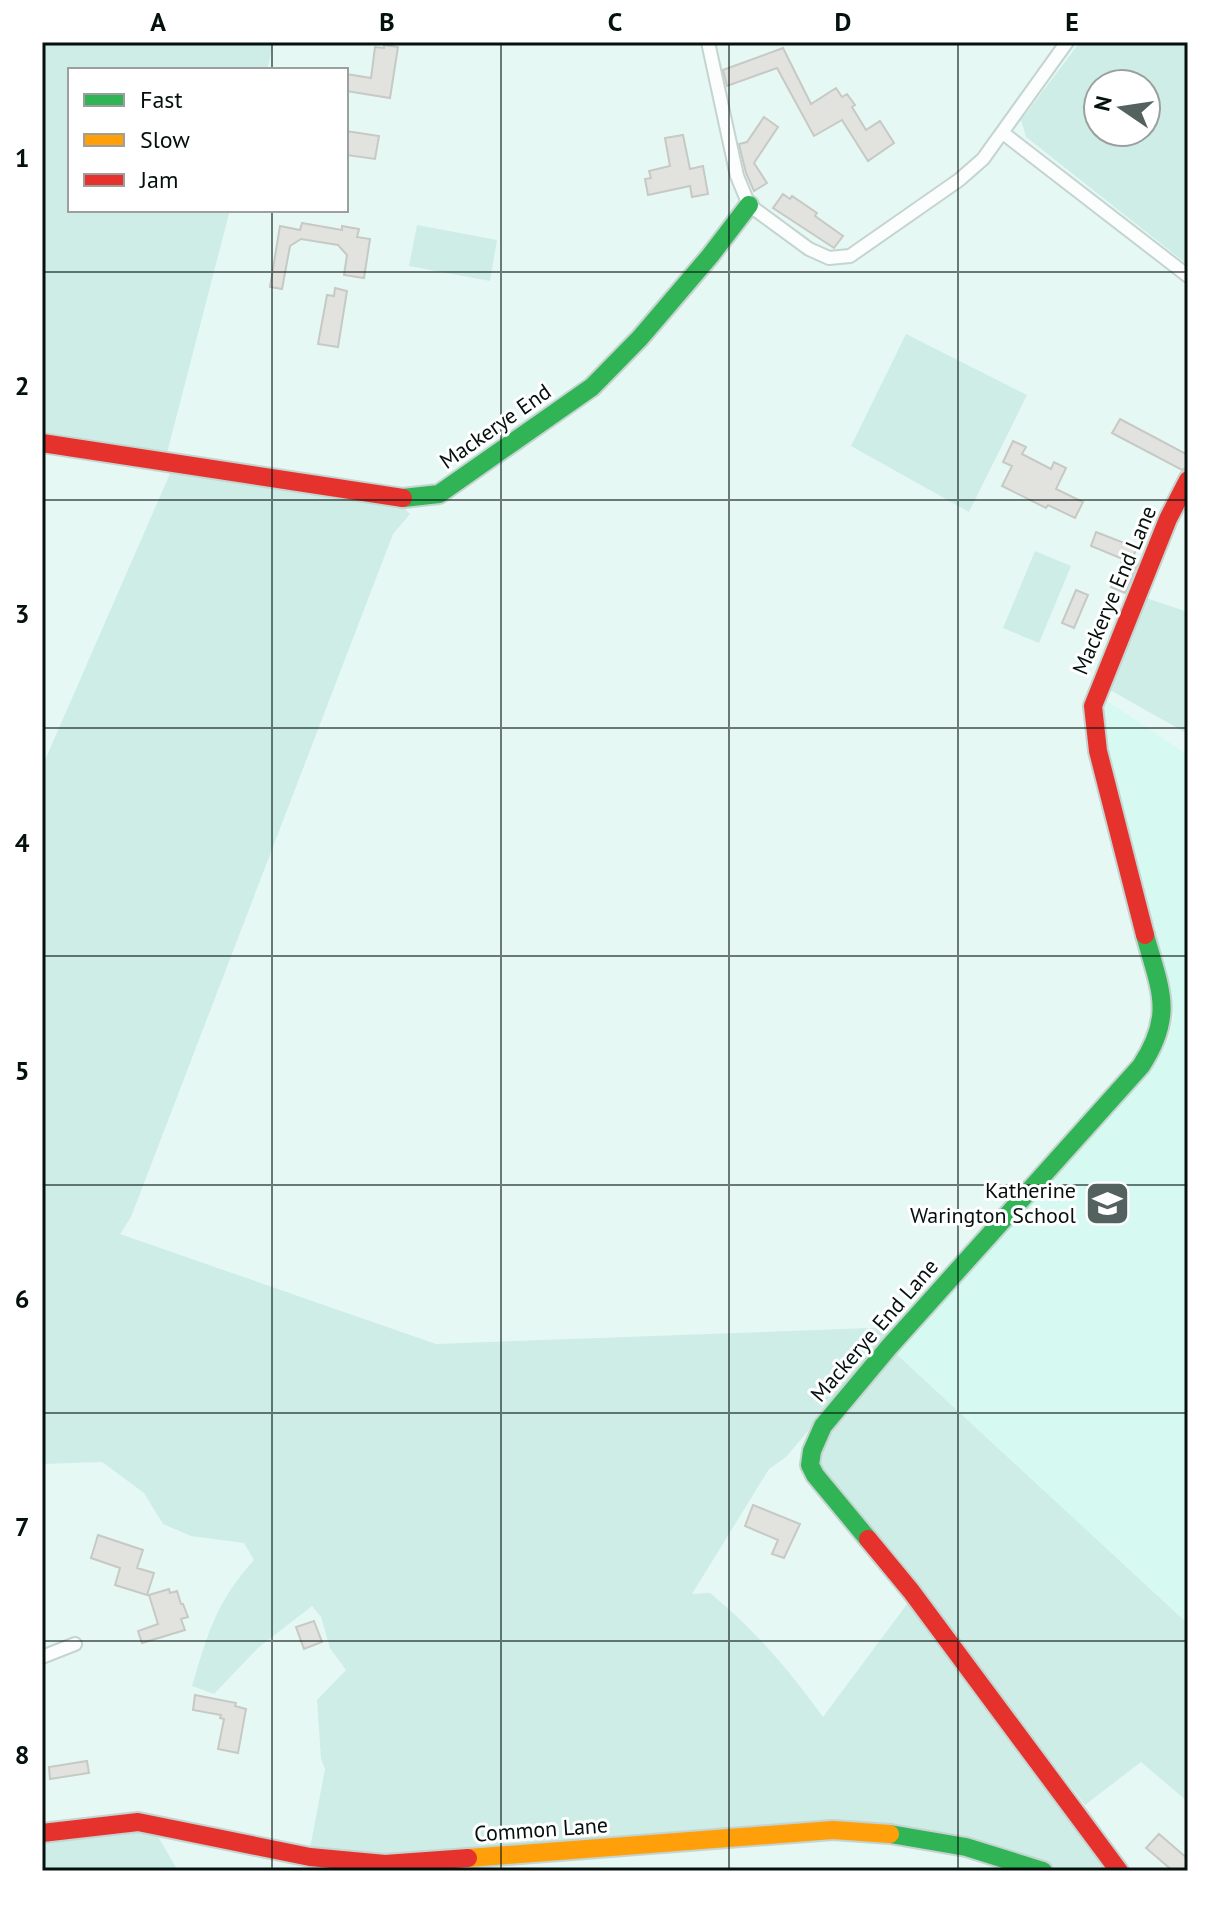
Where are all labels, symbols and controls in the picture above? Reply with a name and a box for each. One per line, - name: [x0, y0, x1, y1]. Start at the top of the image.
- text: A: [150, 5, 166, 38]
- text: B: [379, 5, 395, 38]
- text: C: [608, 5, 622, 38]
- text: D: [835, 5, 851, 38]
- text: E: [1065, 5, 1079, 38]
- legend: [68, 68, 348, 212]
- north arrow: [1082, 68, 1162, 148]
- text: Fast: [140, 84, 183, 115]
- text: N: [1087, 93, 1118, 114]
- text: Slow: [140, 124, 190, 155]
- text: 1: [15, 141, 29, 174]
- text: Jam: [139, 164, 178, 195]
- text: 2: [15, 369, 29, 402]
- street label: Mackerye End: [434, 377, 556, 475]
- street label: Mackerye End Lane: [1066, 501, 1162, 679]
- text: 3: [15, 597, 29, 630]
- text: 4: [15, 826, 30, 859]
- text: 5: [15, 1054, 29, 1087]
- place label: Katherine Warington School: [910, 1176, 1077, 1229]
- school or university icon: Katherine Warington School: [1083, 1179, 1131, 1227]
- street label: Mackerye End Lane: [804, 1253, 944, 1407]
- text: 6: [15, 1282, 29, 1315]
- text: 7: [15, 1510, 29, 1543]
- text: 8: [15, 1738, 29, 1771]
- street label: Common Lane: [473, 1810, 609, 1848]

